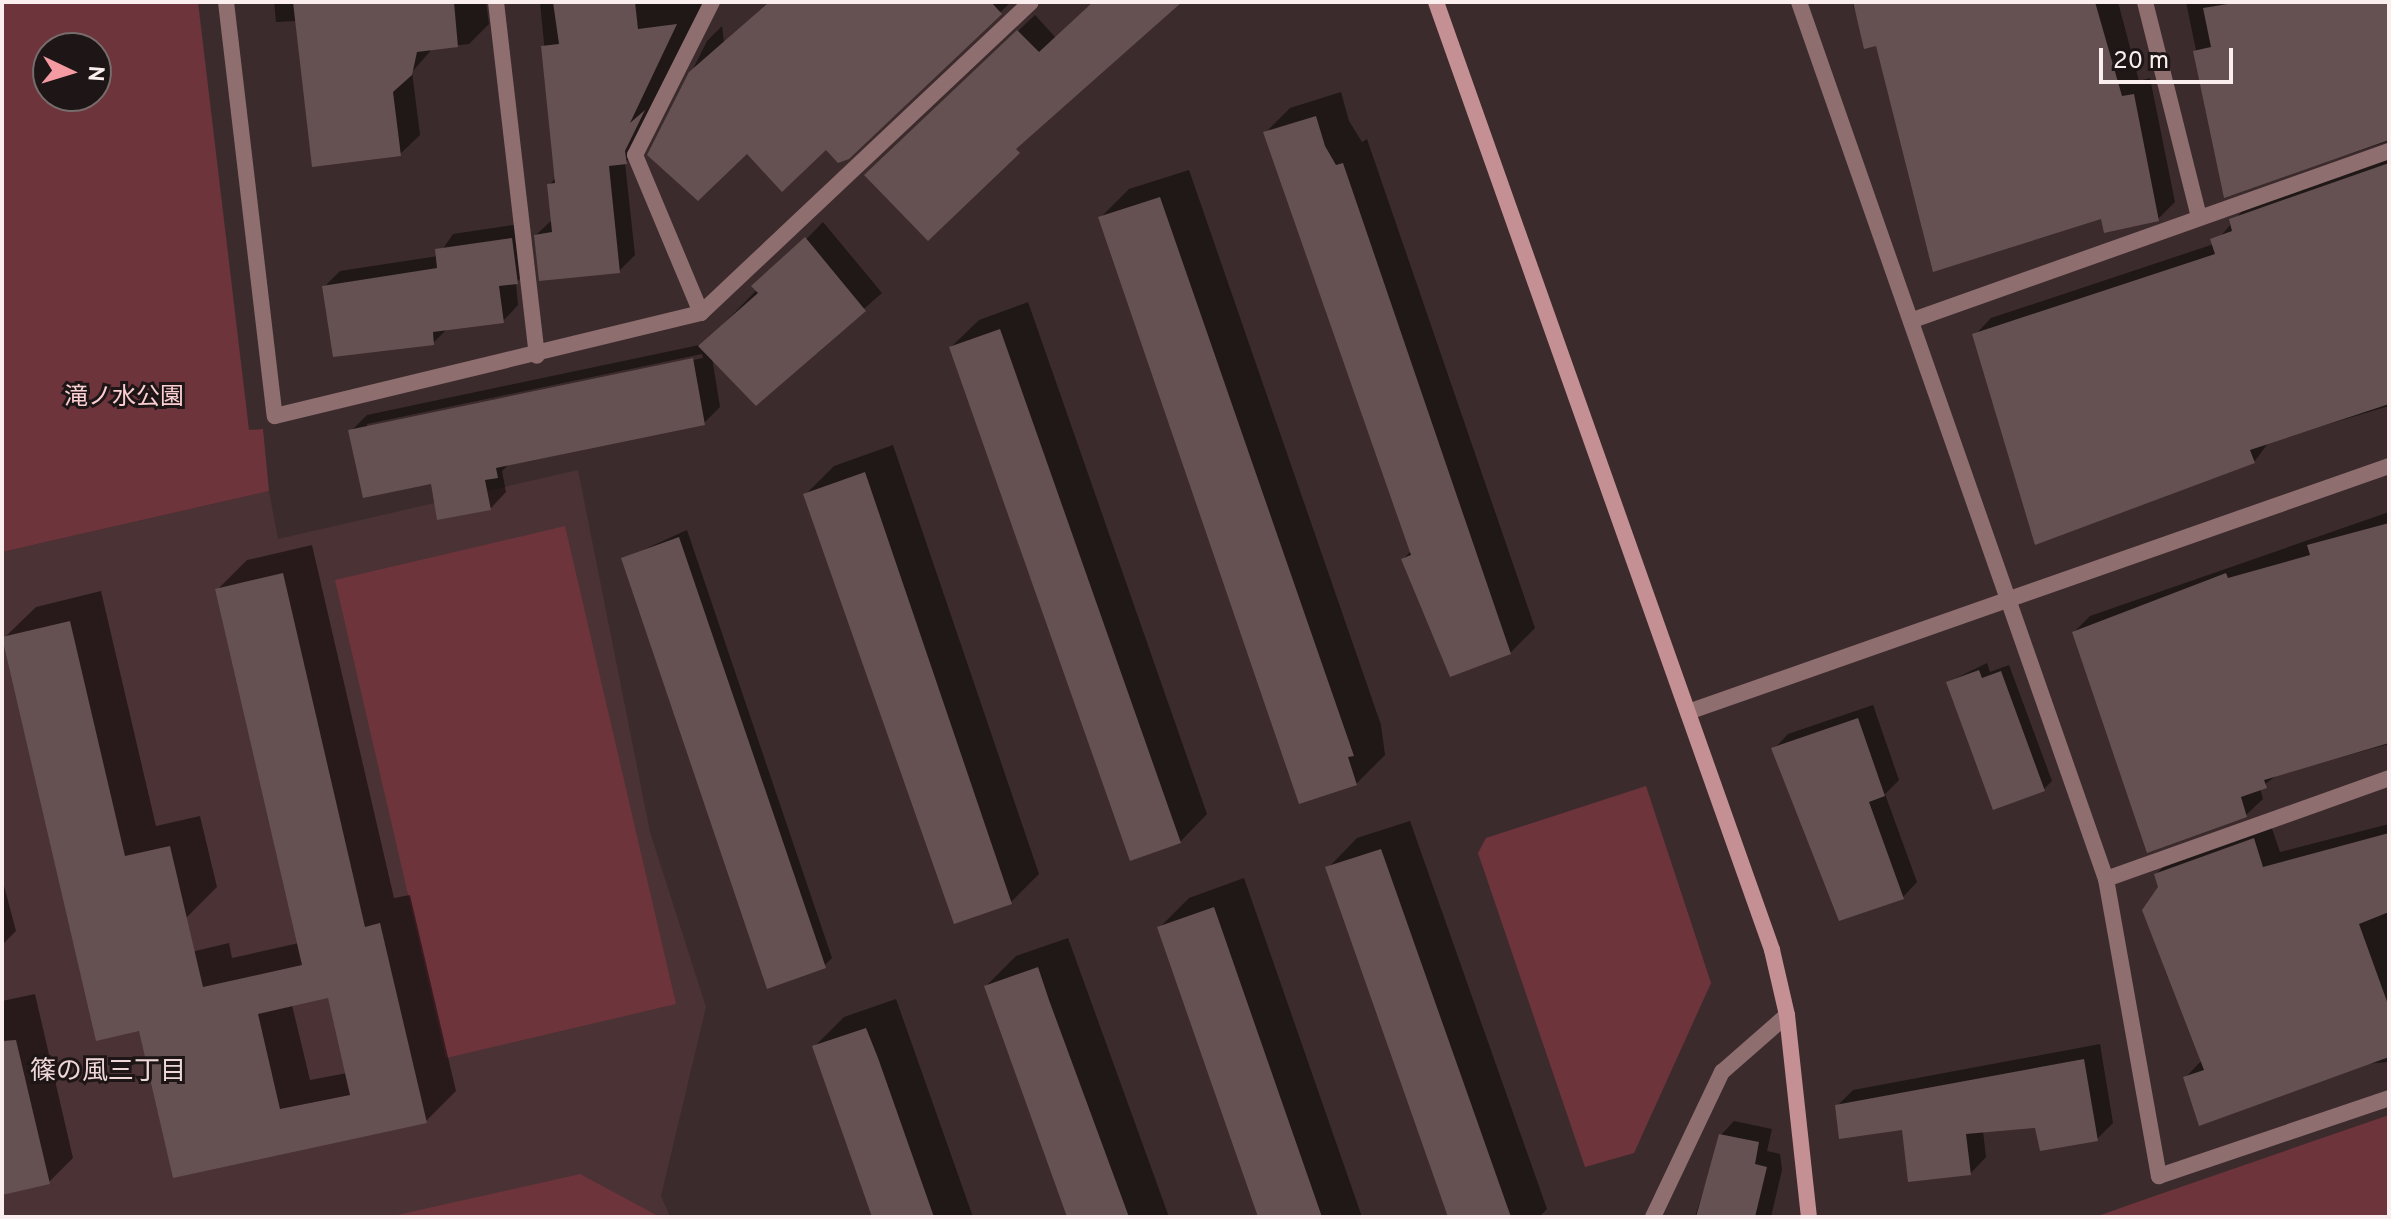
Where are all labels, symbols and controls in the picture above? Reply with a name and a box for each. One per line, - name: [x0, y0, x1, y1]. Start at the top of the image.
- north arrow: [32, 32, 112, 112]
- scale bar: [2103, 32, 2237, 82]
- text: 20 m: [2113, 47, 2169, 77]
- text: N: [80, 65, 108, 82]
- park label: 滝ノ水公園: [64, 385, 184, 413]
- district label: 篠の風三丁目: [30, 1057, 186, 1089]

